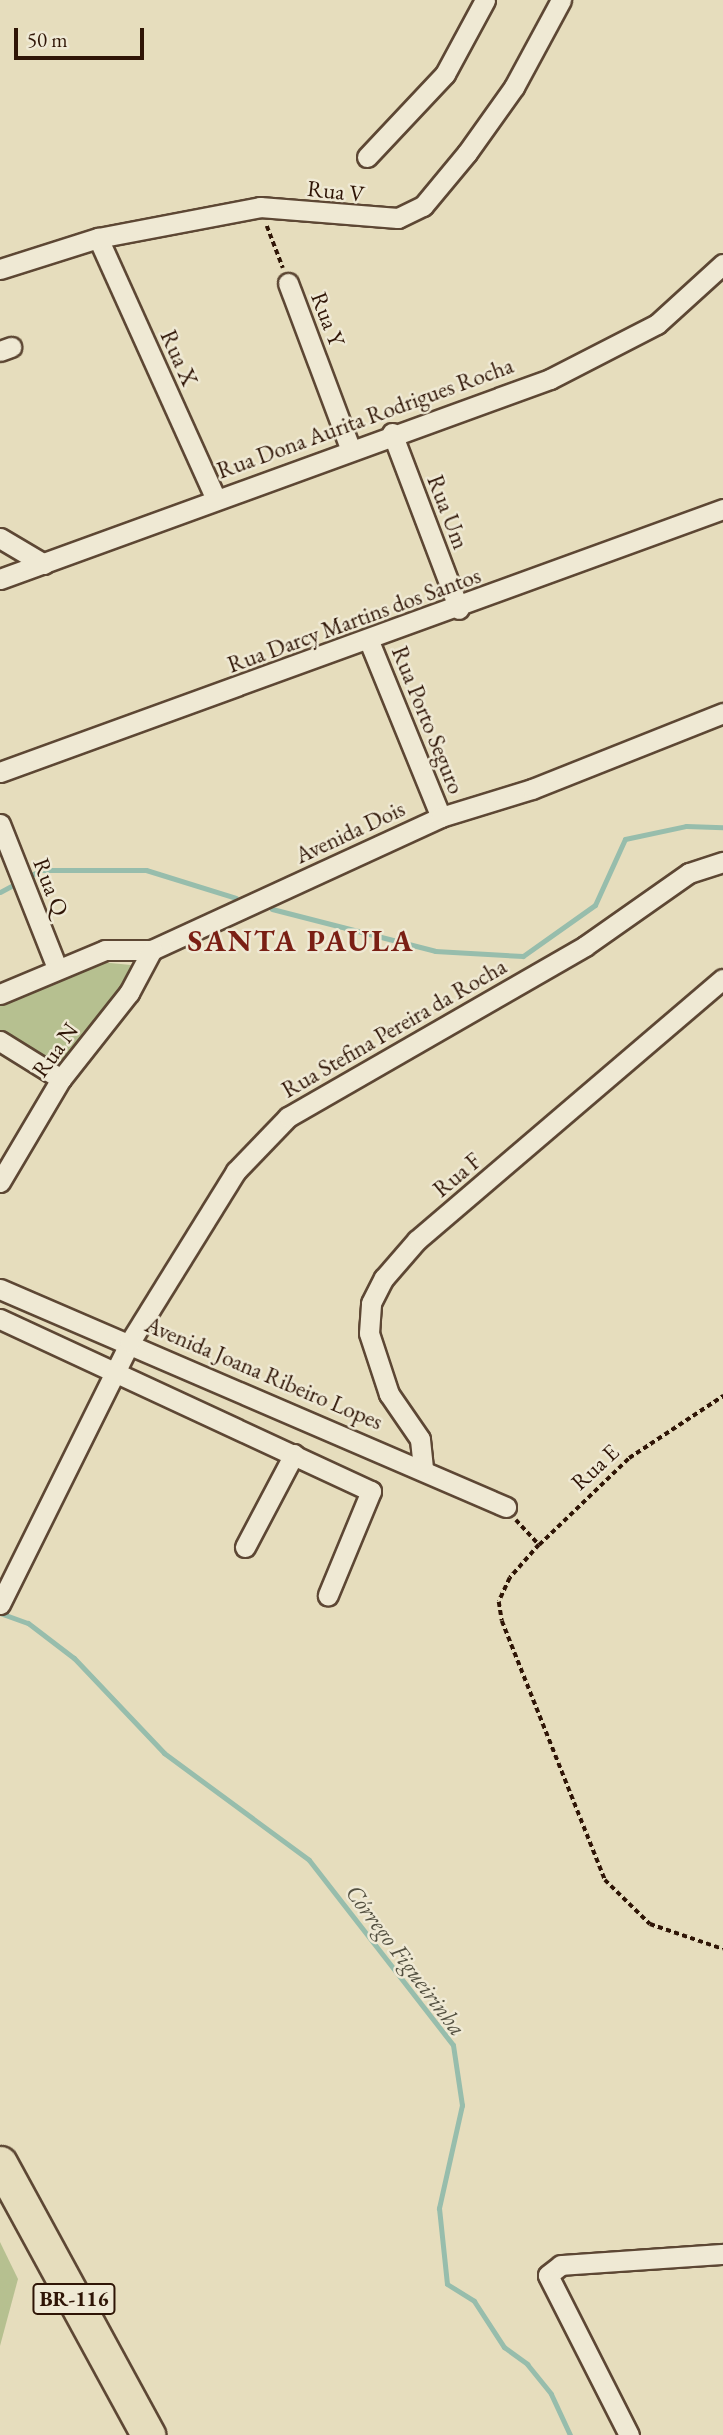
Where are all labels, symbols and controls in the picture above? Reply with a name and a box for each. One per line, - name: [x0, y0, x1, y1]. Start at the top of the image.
- scale bar: [18, 14, 147, 58]
- text: 50 m: [27, 26, 68, 53]
- street label: Rua V: [306, 174, 366, 208]
- street label: Rua Y: [305, 288, 351, 350]
- street label: Rua X: [154, 326, 204, 390]
- street label: Rua Dona Aurita Rodrigues Rocha: [213, 351, 517, 485]
- street label: Rua Um: [421, 471, 475, 553]
- street label: Rua Darcy Martins dos Santos: [224, 561, 484, 679]
- street label: Rua Porto Seguro: [386, 642, 470, 798]
- street label: Avenida Dois: [291, 795, 409, 869]
- street label: Rua Q: [27, 854, 75, 920]
- district label: SANTA PAULA: [189, 923, 413, 959]
- street label: Rua Stefina Pereira da Rocha: [277, 952, 511, 1104]
- street label: Rua N: [26, 1017, 84, 1083]
- street label: Rua F: [427, 1147, 487, 1203]
- street label: Avenida Joana Ribeiro Lopes: [141, 1310, 387, 1436]
- street label: Rua E: [565, 1438, 625, 1496]
- water label: Córrego Figueirinha: [340, 1879, 472, 2041]
- road number: BR-116: [32, 2282, 116, 2316]

